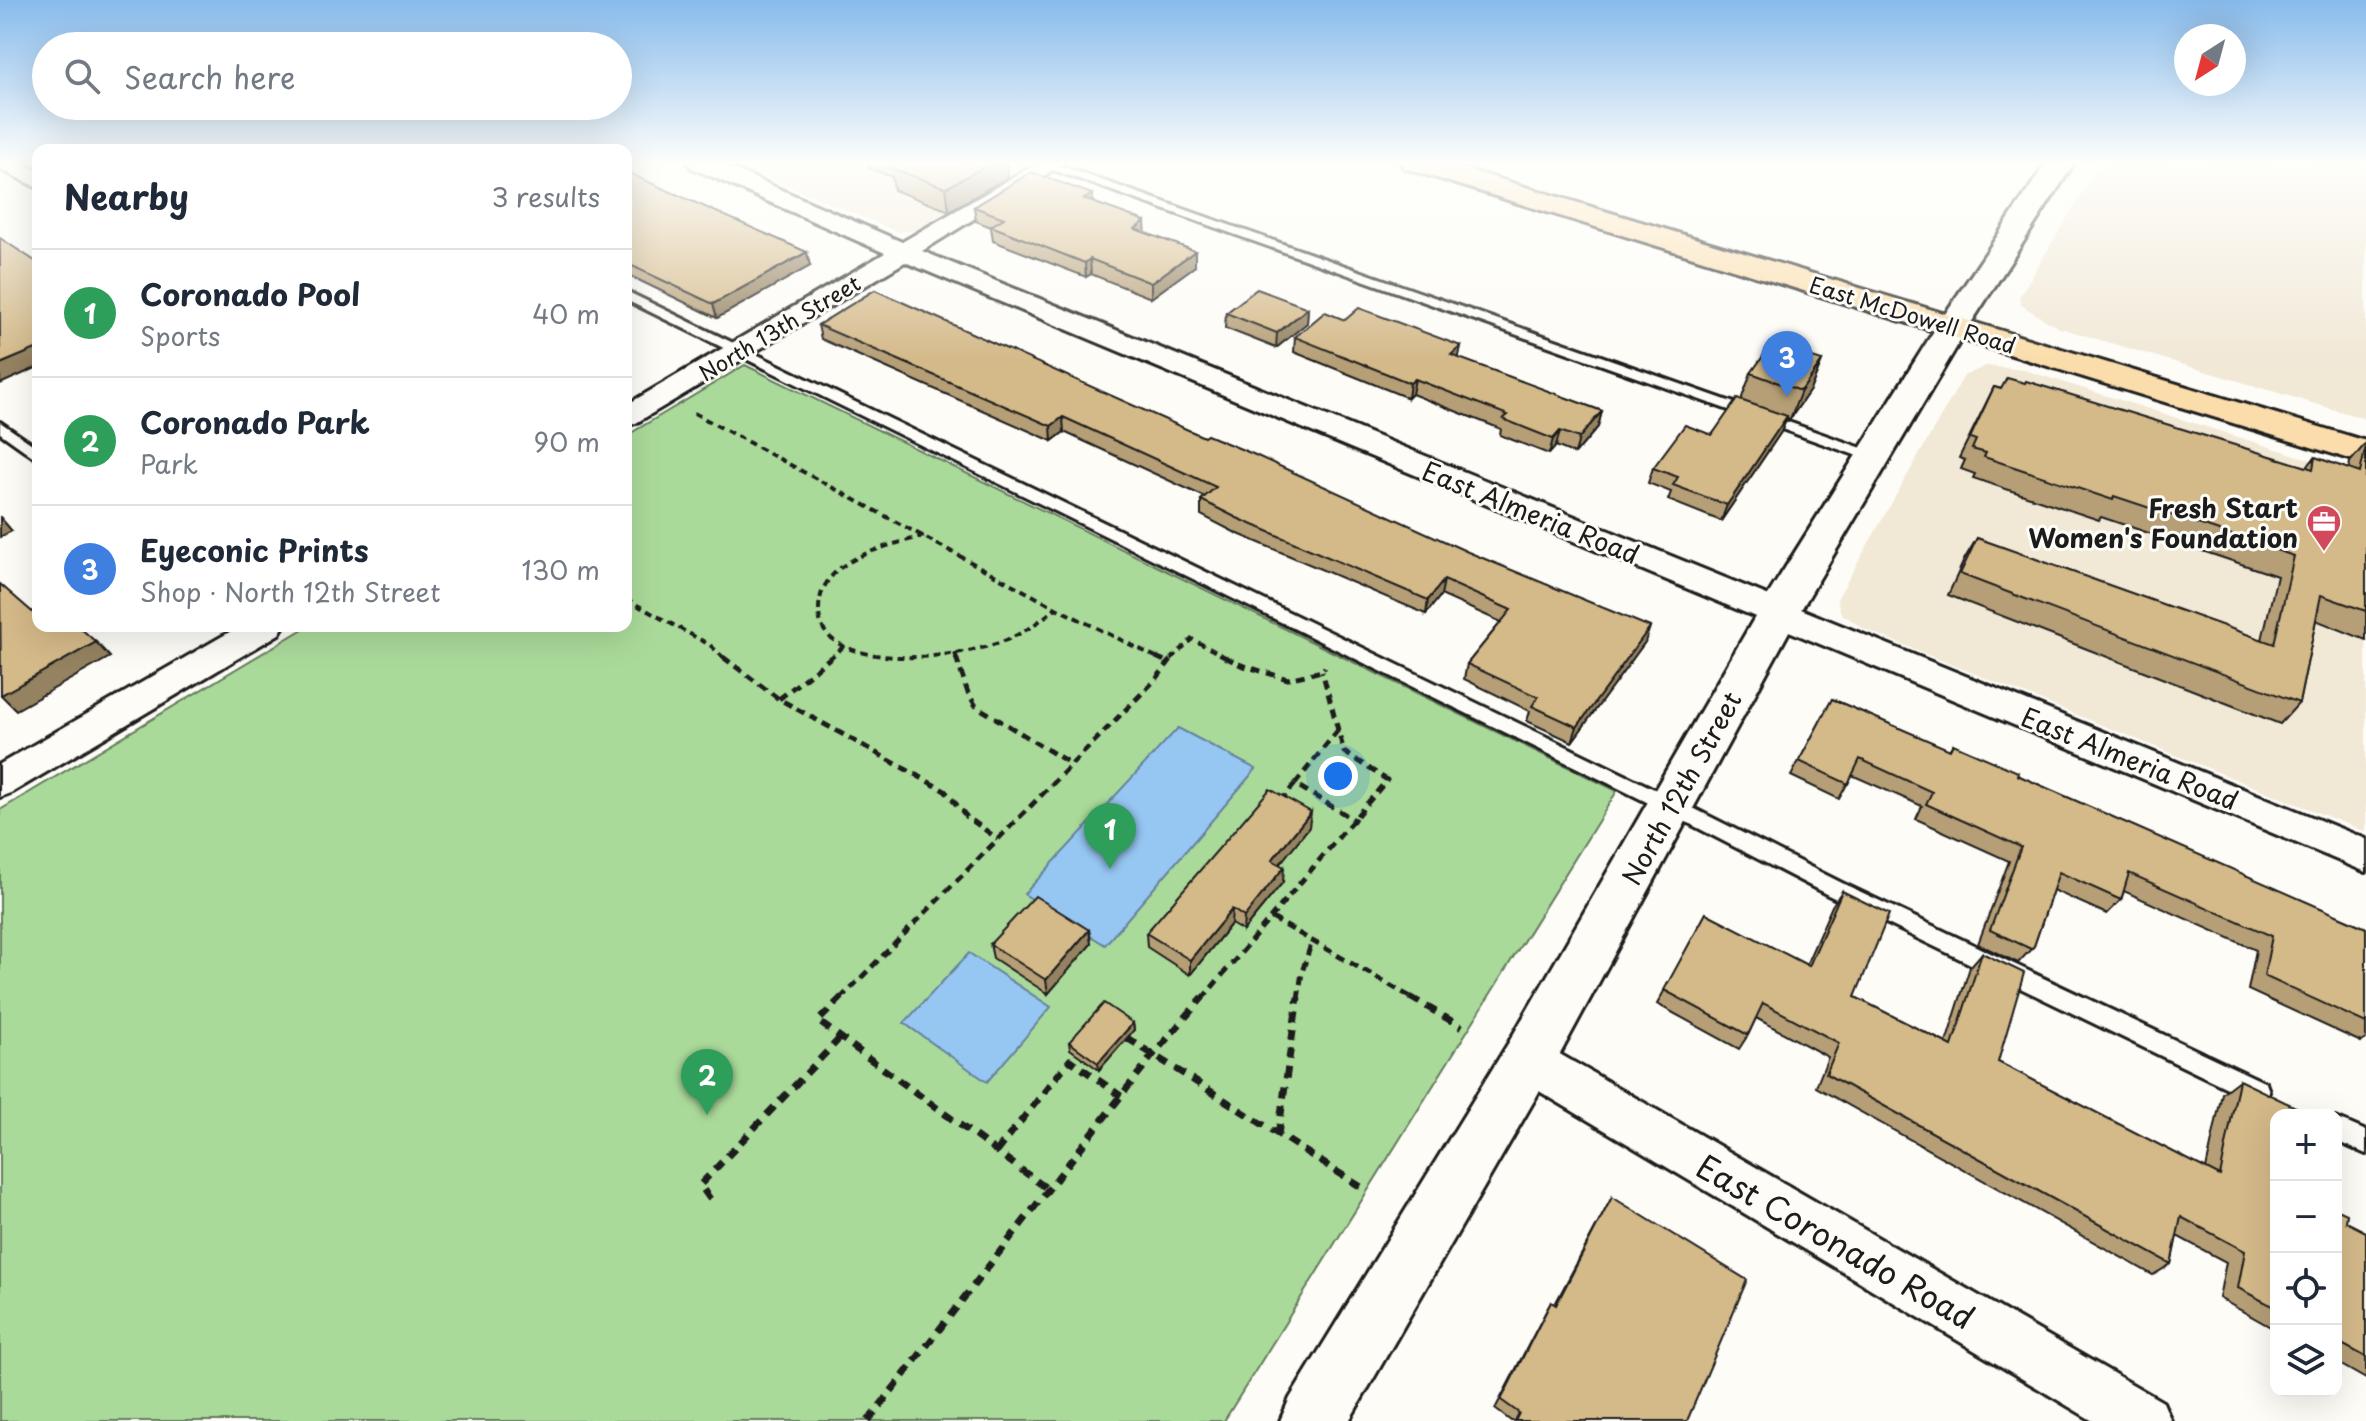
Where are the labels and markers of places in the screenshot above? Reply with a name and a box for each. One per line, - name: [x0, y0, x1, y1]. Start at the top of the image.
- pin: 3: [1761, 331, 1813, 397]
- place label: Fresh Start Women's Foundation: [2028, 488, 2298, 557]
- office icon: Fresh Start Women's Foundation: [2305, 503, 2343, 553]
- pin: 1: [1084, 803, 1136, 869]
- pin: 2: [681, 1049, 733, 1115]

